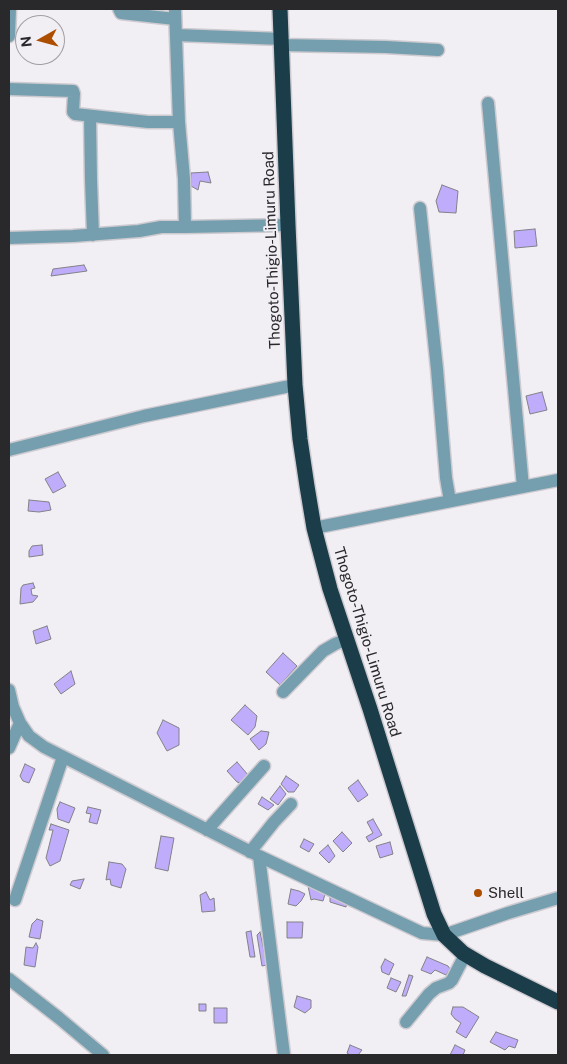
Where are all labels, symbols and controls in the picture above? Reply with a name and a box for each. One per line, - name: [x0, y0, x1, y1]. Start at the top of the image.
- north arrow: [15, 15, 65, 65]
- text: N: [17, 35, 35, 48]
- street label: Thogoto-Thigio-Limuru Road: [260, 151, 284, 349]
- street label: Thogoto-Thigio-Limuru Road: [329, 545, 405, 739]
- place label: Shell: [488, 884, 524, 902]
- marker: Shell: [472, 887, 484, 899]

